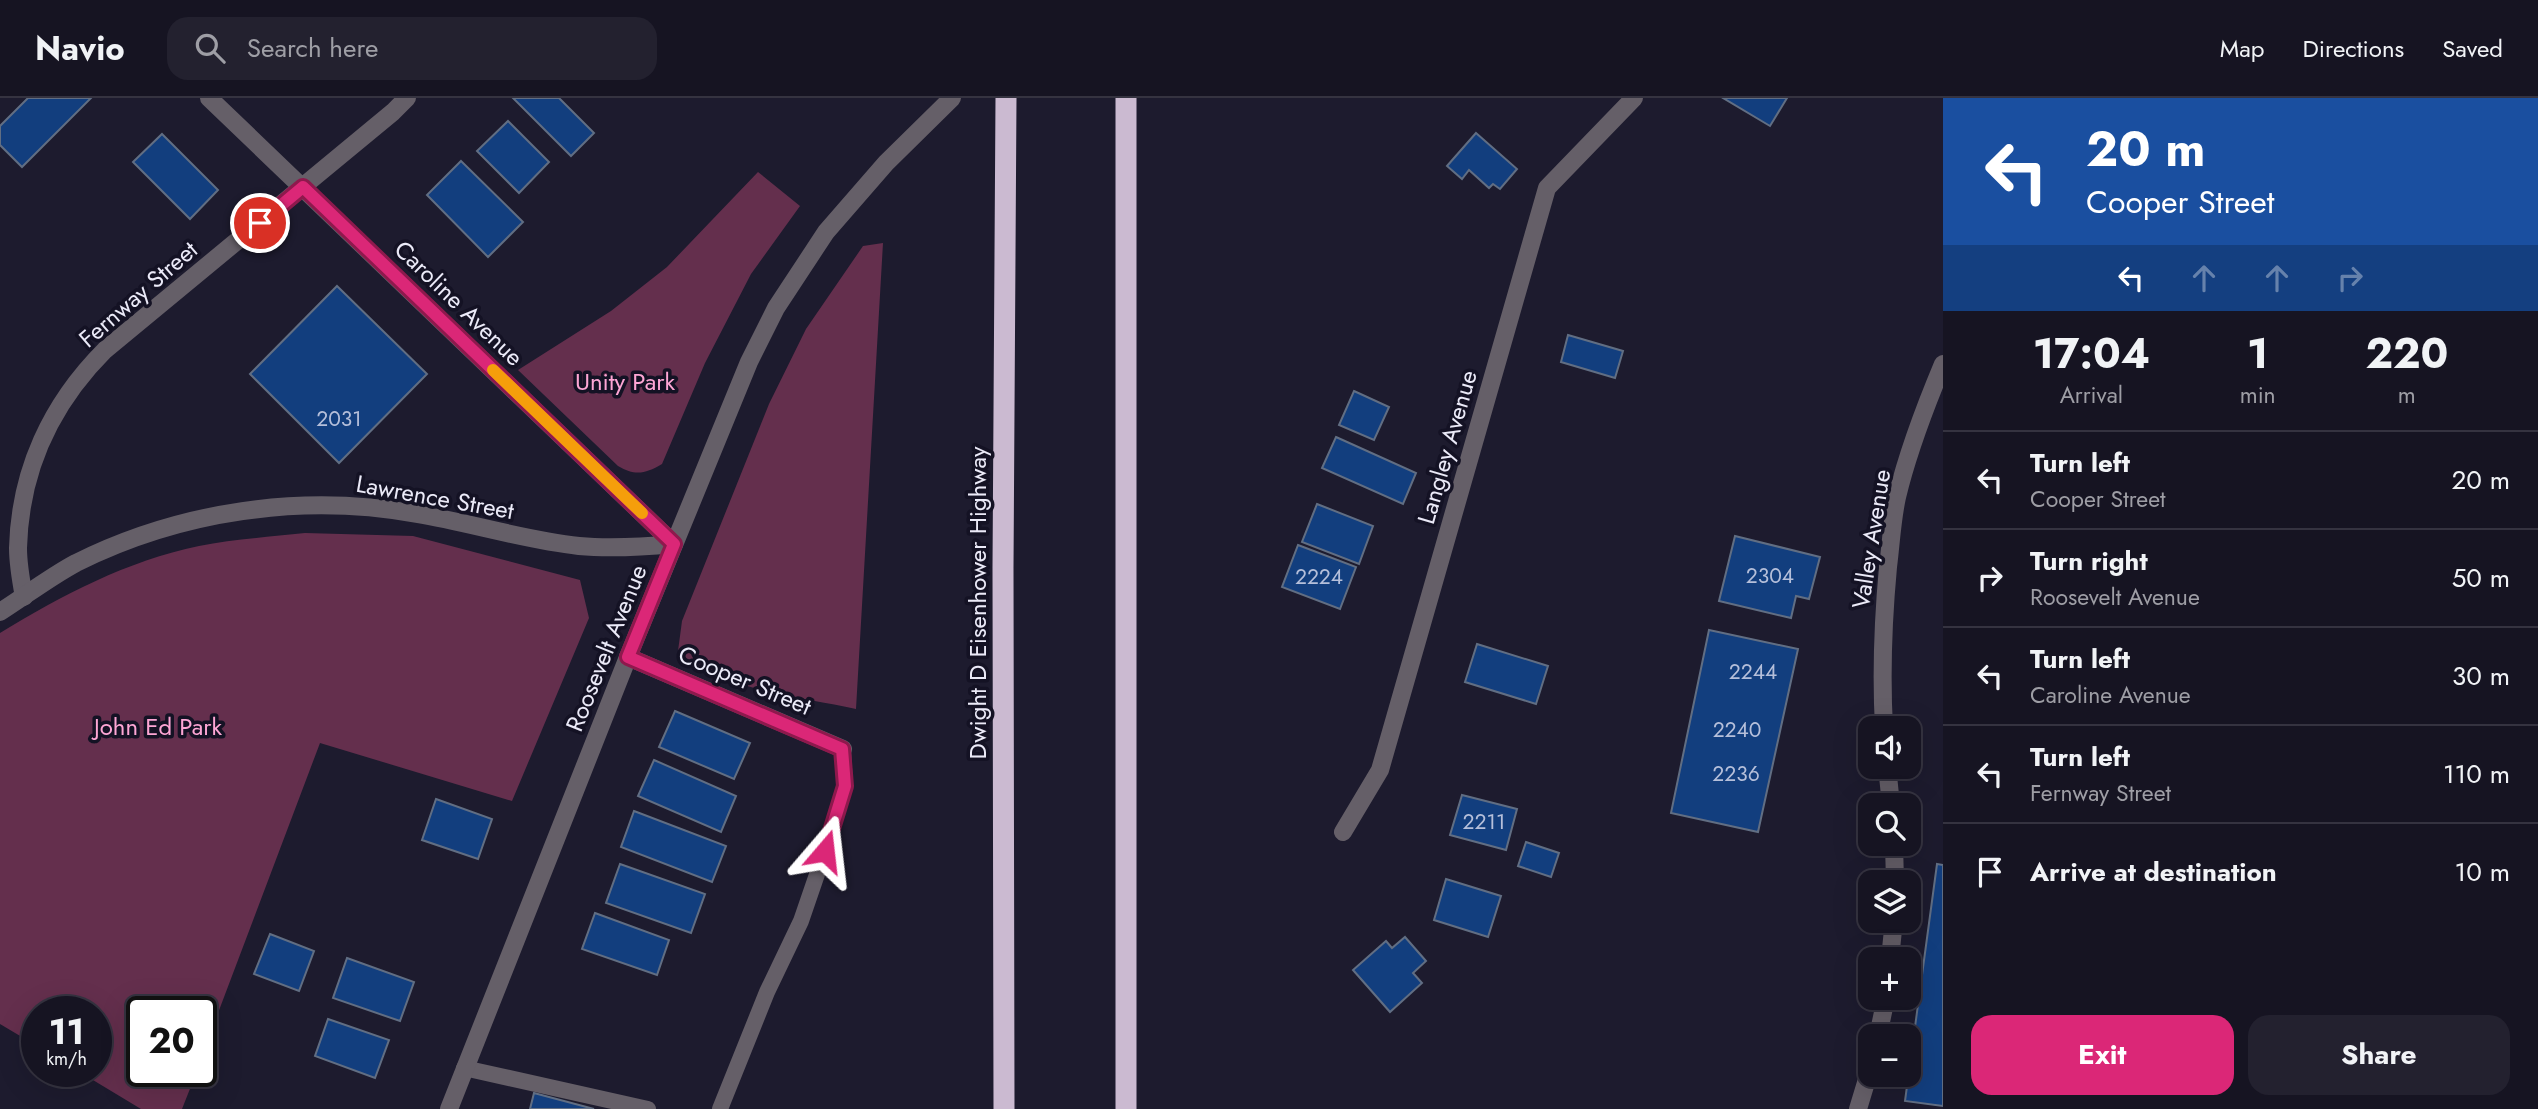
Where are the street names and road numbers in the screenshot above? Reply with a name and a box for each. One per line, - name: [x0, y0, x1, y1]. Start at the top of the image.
- street label: Fernway Street: [71, 232, 205, 355]
- street label: Caroline Avenue: [387, 232, 531, 374]
- street label: Langley Avenue: [1408, 366, 1486, 528]
- street label: Dwight D Eisenhower Highway: [960, 446, 995, 760]
- street label: Lawrence Street: [353, 466, 517, 528]
- street label: Valley Avenue: [1843, 467, 1899, 611]
- street label: Roosevelt Avenue: [557, 559, 655, 737]
- street label: Cooper Street: [673, 636, 817, 724]

